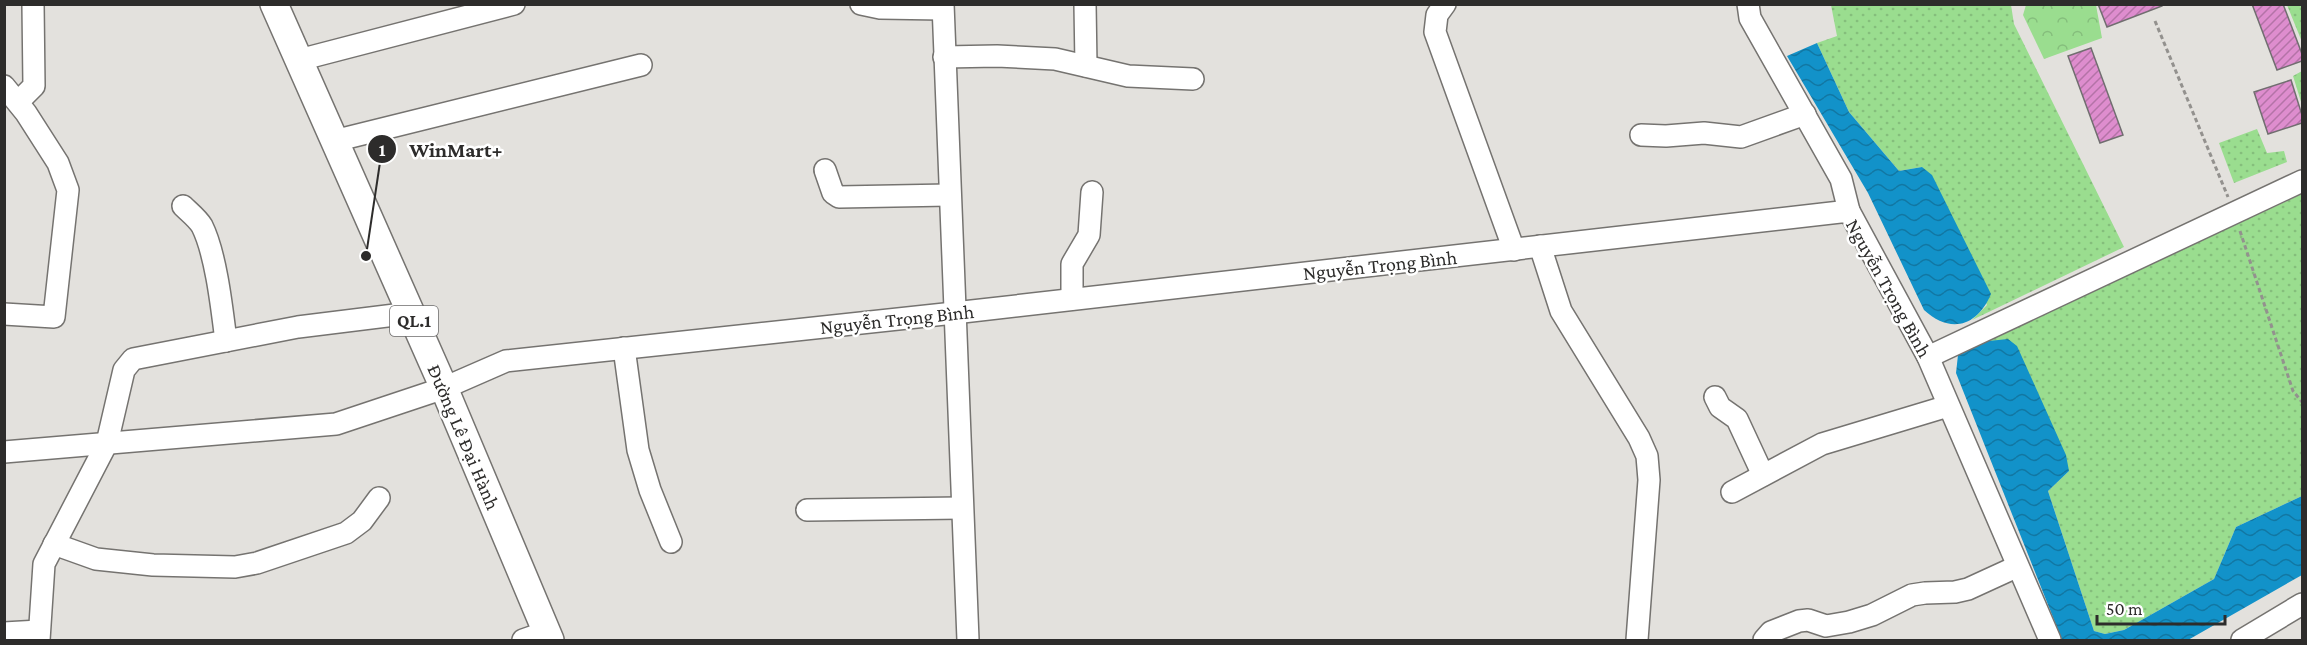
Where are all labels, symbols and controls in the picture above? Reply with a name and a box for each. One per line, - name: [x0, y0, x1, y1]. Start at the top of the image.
- callout: WinMart+: [367, 130, 515, 169]
- text: WinMart+: [408, 138, 503, 162]
- text: 1: [379, 140, 386, 160]
- street label: Nguyễn Trọng Bình: [1841, 215, 1936, 362]
- street label: Nguyễn Trọng Bình: [1302, 246, 1458, 285]
- street label: Nguyễn Trọng Bình: [819, 300, 975, 339]
- road number: QL.1: [390, 306, 438, 336]
- street label: Đường Lê Đại Hành: [422, 361, 505, 514]
- scale bar: [2097, 588, 2224, 626]
- text: 50 m: [2106, 599, 2143, 619]

